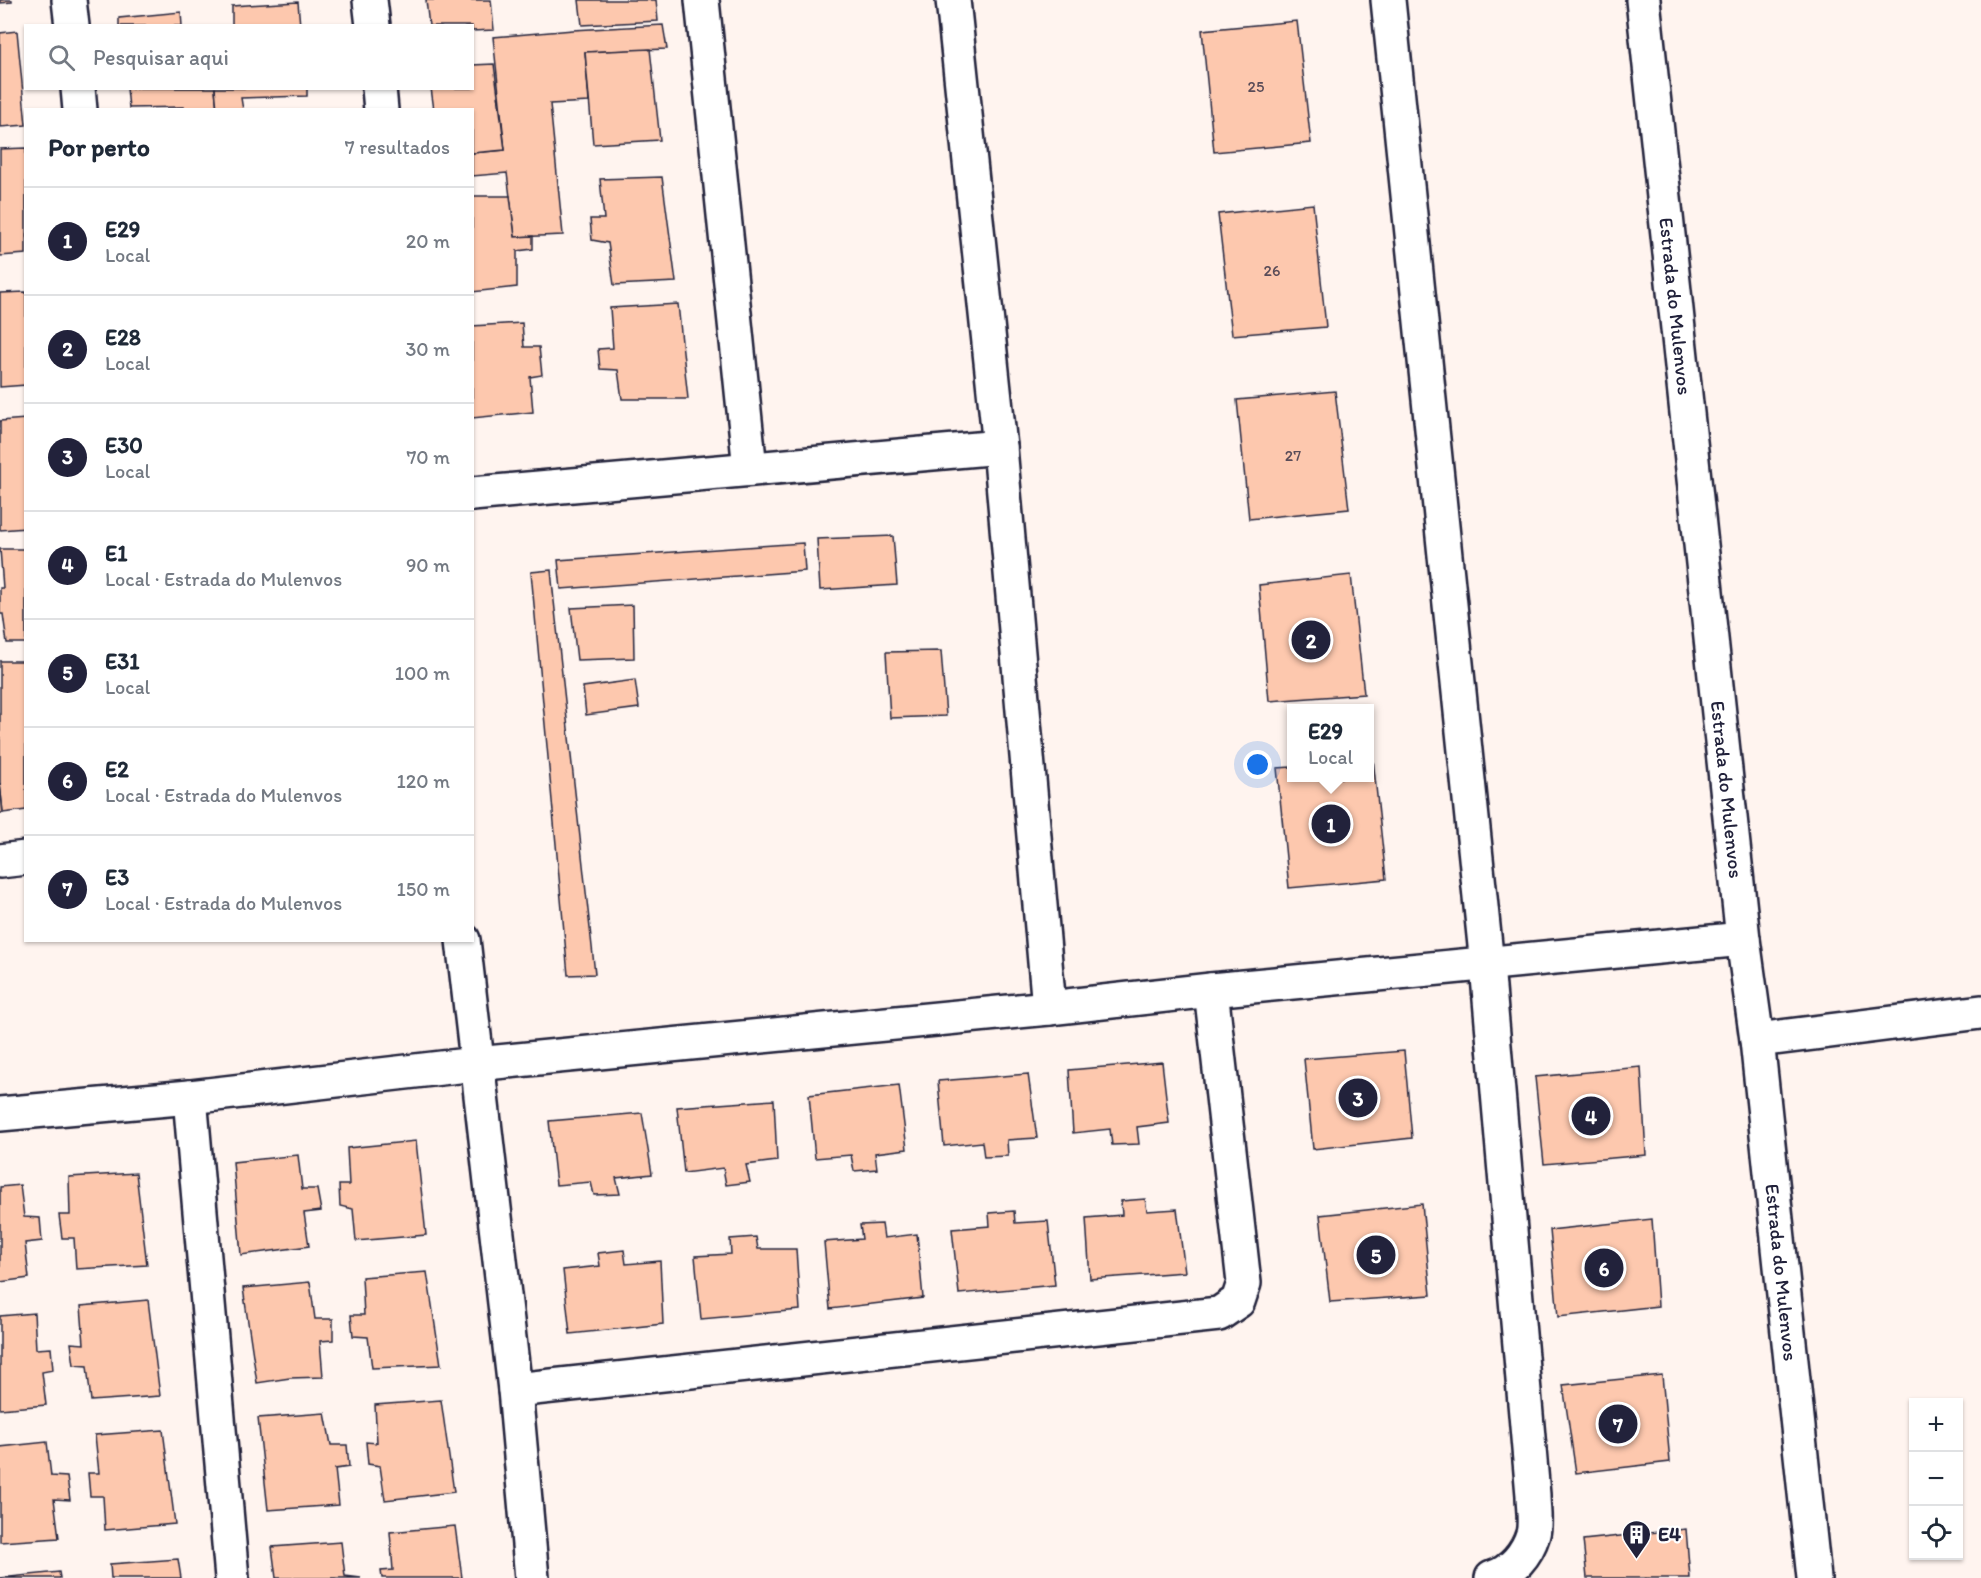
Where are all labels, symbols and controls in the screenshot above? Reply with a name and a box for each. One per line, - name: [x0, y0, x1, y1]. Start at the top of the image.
- search box: [24, 24, 474, 90]
- icon: search: [45, 41, 78, 74]
- text: Pesquisar aqui: [93, 44, 229, 71]
- house number: 25: [1248, 77, 1264, 96]
- text: Por perto: [48, 131, 150, 163]
- text: 7 resultados: [345, 135, 450, 159]
- text: E29: [105, 216, 140, 243]
- street label: Estrada do Mulenvos: [1654, 216, 1697, 396]
- text: 1: [63, 229, 72, 253]
- text: 20 m: [406, 229, 450, 253]
- text: Local: [105, 243, 150, 267]
- house number: 26: [1264, 261, 1280, 280]
- text: E28: [105, 324, 141, 351]
- text: 2: [62, 337, 73, 361]
- text: 30 m: [405, 337, 450, 361]
- text: Local: [105, 351, 150, 375]
- text: E30: [105, 432, 143, 459]
- text: 3: [62, 445, 73, 469]
- text: 70 m: [406, 445, 450, 469]
- house number: 27: [1285, 446, 1301, 465]
- text: Local: [105, 459, 150, 483]
- text: E1: [105, 540, 127, 567]
- text: 4: [61, 553, 74, 577]
- text: 90 m: [406, 553, 450, 577]
- text: Local · Estrada do Mulenvos: [105, 567, 342, 591]
- pin: 2: [1292, 618, 1330, 662]
- text: E31: [105, 648, 139, 675]
- text: 5: [62, 661, 73, 685]
- text: 100 m: [395, 661, 450, 685]
- text: Local: [105, 675, 150, 699]
- street label: Estrada do Mulenvos: [1706, 700, 1748, 879]
- popup: [1287, 704, 1374, 782]
- text: E29: [1308, 718, 1343, 745]
- text: Local: [1308, 745, 1353, 769]
- your location: [1243, 750, 1272, 779]
- text: E2: [105, 756, 129, 783]
- text: 6: [62, 769, 73, 793]
- text: 120 m: [397, 769, 450, 793]
- text: Local · Estrada do Mulenvos: [105, 783, 342, 807]
- pin: 1: [1312, 802, 1350, 846]
- text: E3: [105, 864, 129, 891]
- text: 7: [63, 877, 72, 901]
- text: 150 m: [397, 877, 450, 901]
- text: Local · Estrada do Mulenvos: [105, 891, 342, 915]
- pin: 3: [1338, 1076, 1378, 1120]
- pin: 4: [1572, 1094, 1610, 1138]
- street label: Estrada do Mulenvos: [1760, 1183, 1803, 1362]
- pin: 5: [1356, 1232, 1396, 1278]
- pin: 6: [1584, 1246, 1624, 1290]
- map controls: [1909, 1398, 1963, 1560]
- button: +: [1909, 1398, 1963, 1452]
- pin: 7: [1598, 1402, 1638, 1446]
- button: −: [1909, 1452, 1963, 1506]
- button: locate: [1909, 1506, 1963, 1560]
- building icon: E4: [1621, 1518, 1653, 1560]
- place label: E4: [1658, 1522, 1681, 1546]

